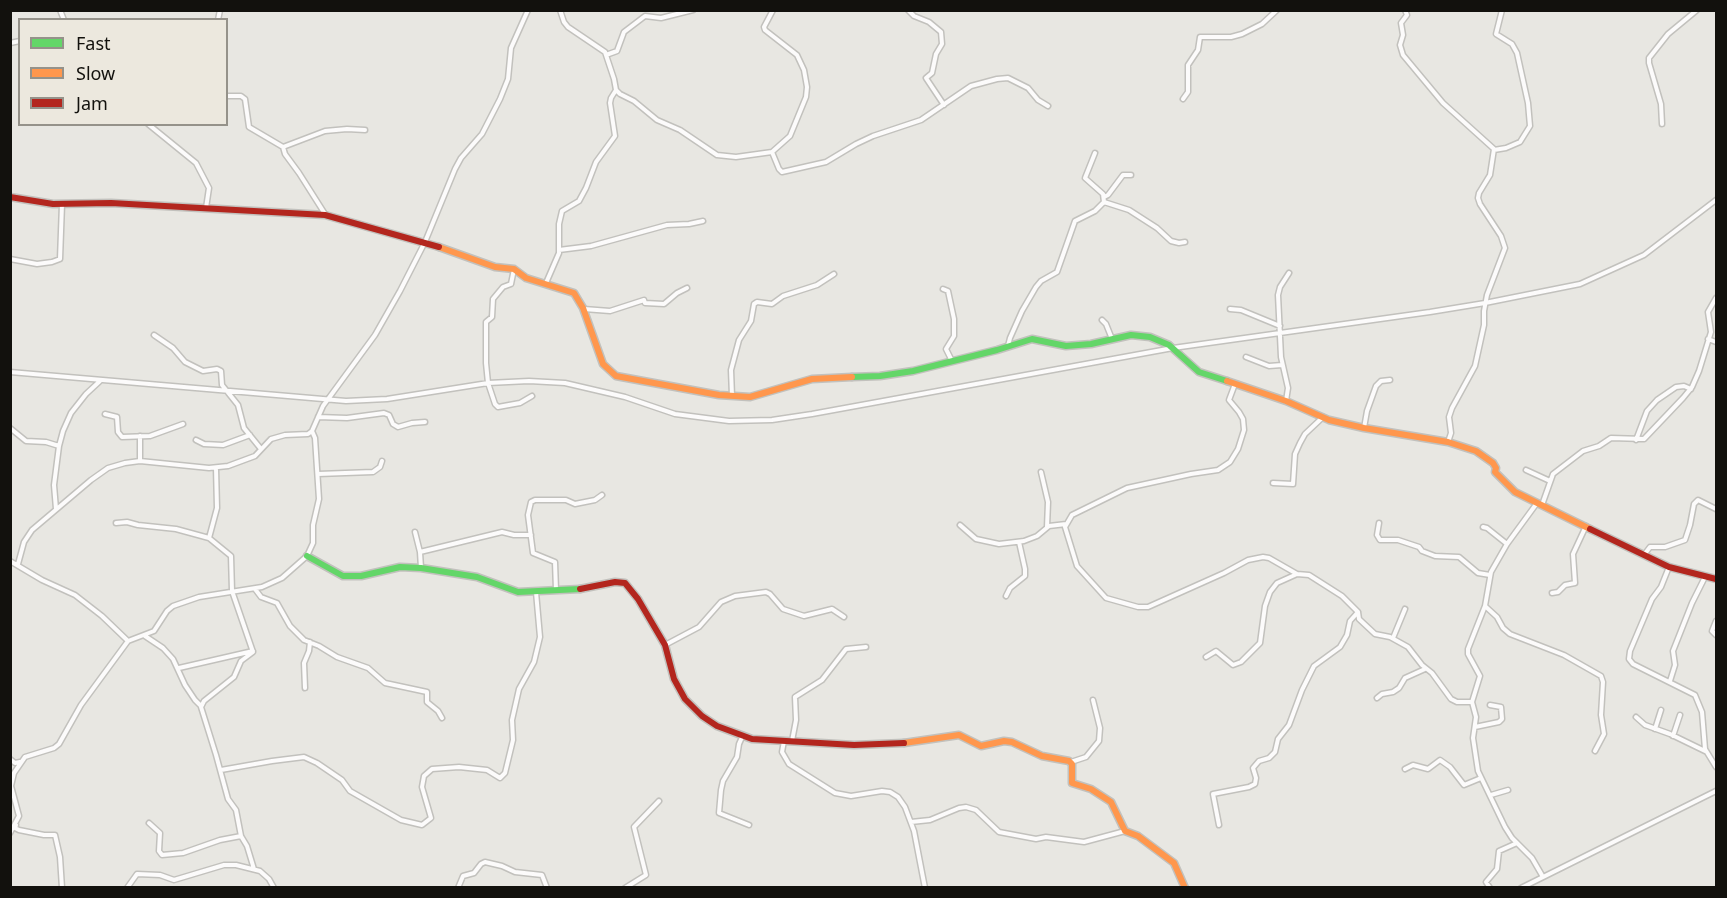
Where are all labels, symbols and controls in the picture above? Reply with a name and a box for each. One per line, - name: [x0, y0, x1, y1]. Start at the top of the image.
- legend: [18, 18, 228, 126]
- text: Fast: [76, 31, 111, 55]
- text: Slow: [76, 61, 115, 85]
- text: Jam: [76, 91, 108, 115]

